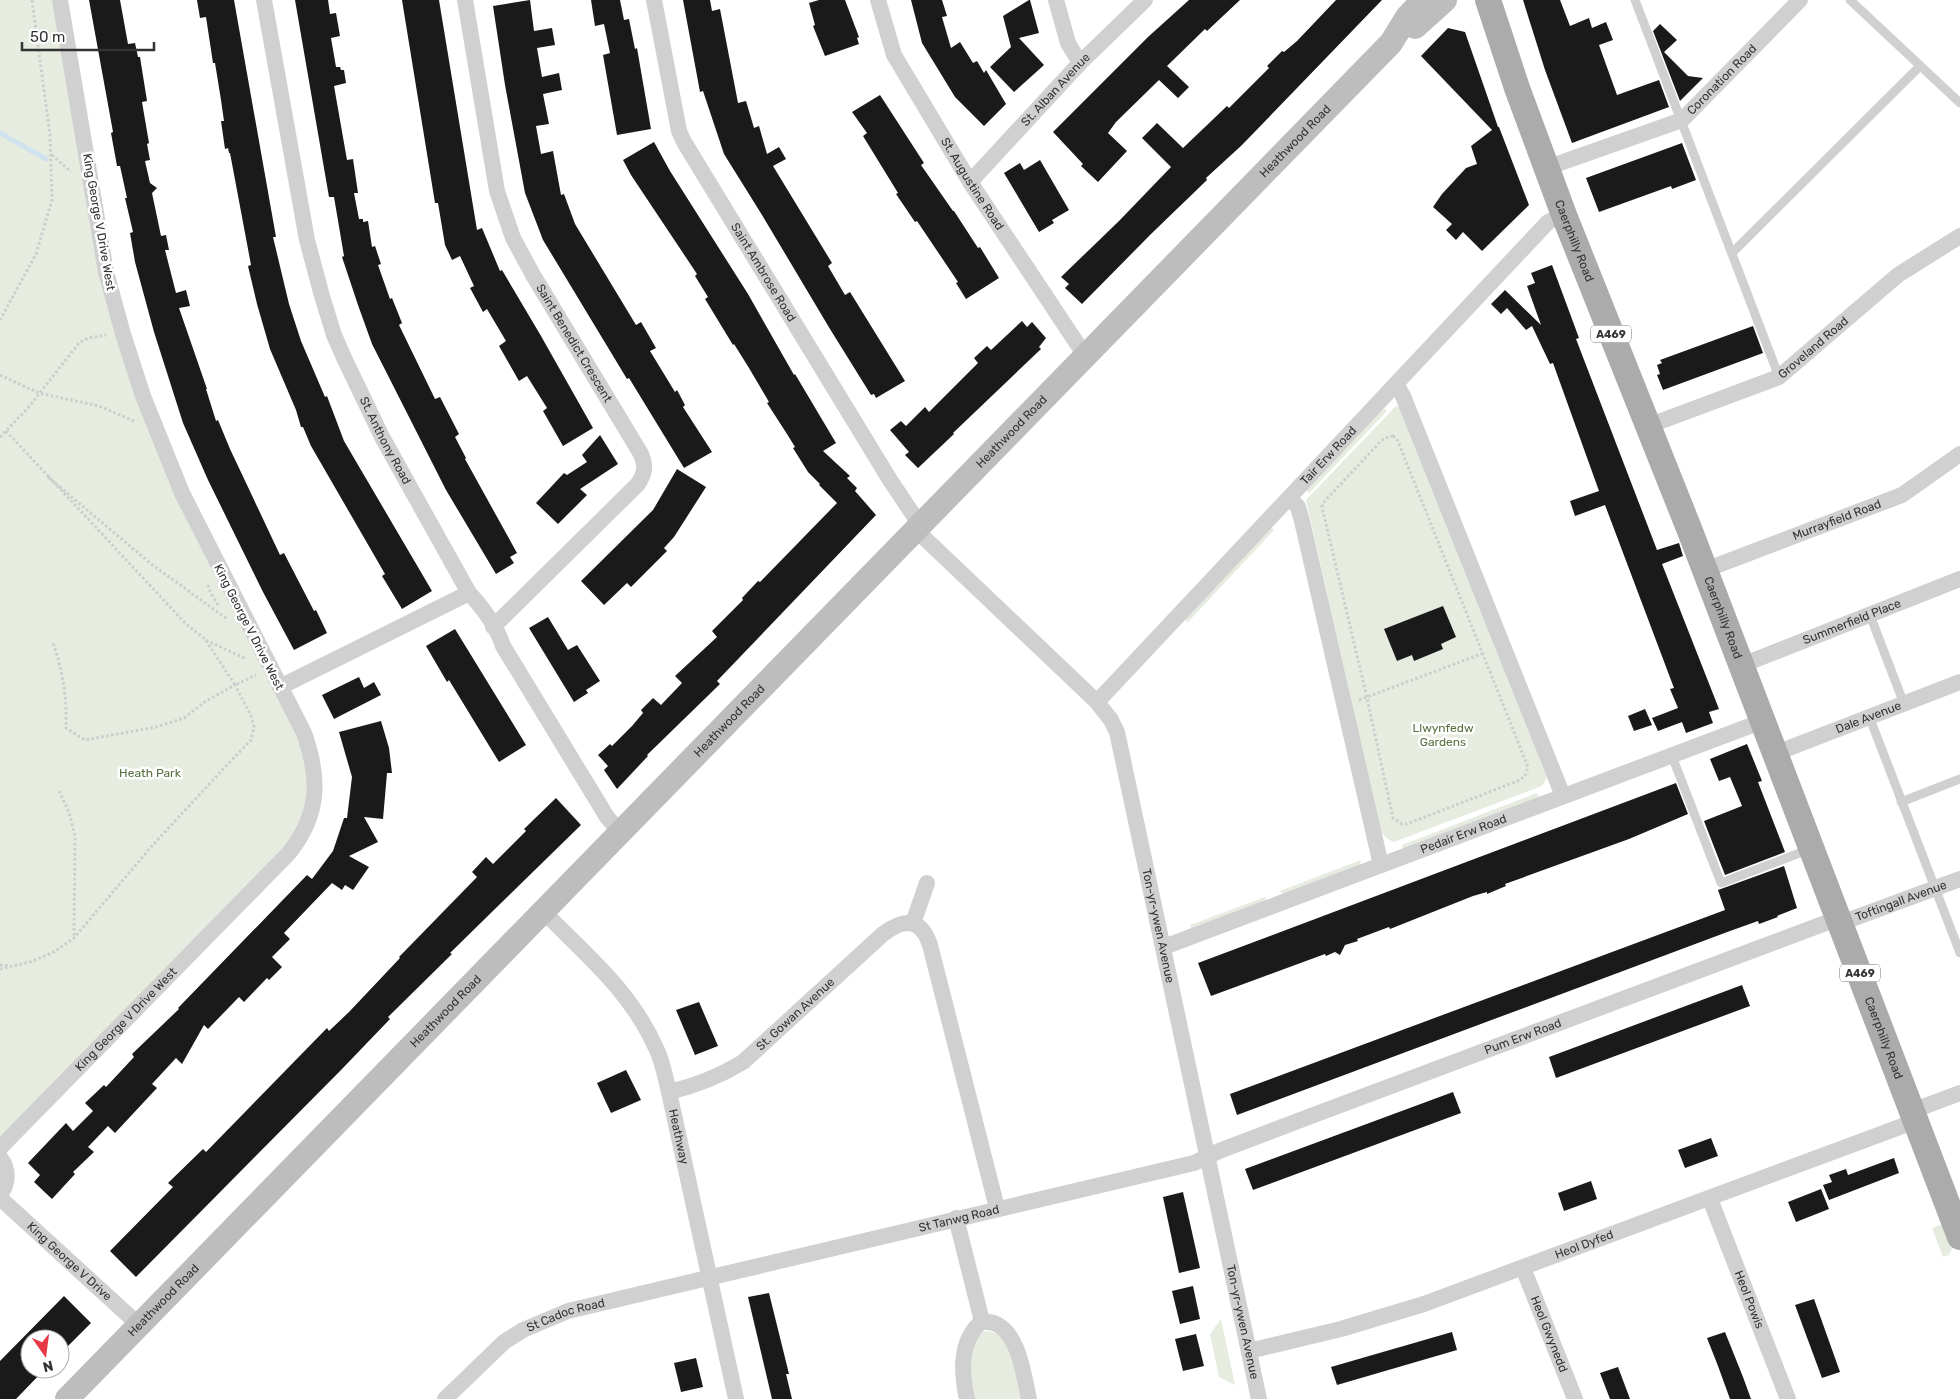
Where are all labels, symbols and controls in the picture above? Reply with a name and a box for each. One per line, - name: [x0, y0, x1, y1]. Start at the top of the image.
- scale bar: [22, 20, 155, 52]
- text: 50 m: [30, 28, 65, 46]
- street label: Coronation Road: [1684, 41, 1760, 118]
- street label: St. Alban Avenue: [1018, 50, 1093, 129]
- street label: Heathwood Road: [1257, 102, 1334, 180]
- street label: St. Augustine Road: [938, 135, 1007, 233]
- street label: King George V Drive West: [80, 152, 118, 292]
- street label: Caerphilly Road: [1552, 198, 1597, 284]
- street label: Saint Ambrose Road: [728, 220, 799, 324]
- street label: Saint Benedict Crescent: [533, 282, 615, 405]
- street label: Groveland Road: [1775, 314, 1851, 382]
- road number: A469: [1591, 326, 1631, 342]
- street label: Heathwood Road: [973, 393, 1050, 471]
- street label: St. Anthony Road: [357, 395, 414, 487]
- street label: Tair Erw Road: [1298, 423, 1359, 488]
- street label: Murrayfield Road: [1790, 497, 1883, 543]
- street label: King George V Drive West: [211, 562, 287, 692]
- street label: Caerphilly Road: [1701, 575, 1745, 661]
- street label: Summerfield Place: [1801, 596, 1903, 647]
- street label: Heathwood Road: [691, 682, 768, 760]
- street label: Dale Avenue: [1834, 698, 1903, 736]
- park label: Llwynfedw Gardens: [1412, 721, 1474, 749]
- park label: Heath Park: [119, 766, 182, 780]
- street label: Pedair Erw Road: [1418, 811, 1508, 857]
- street label: Ton-yr-ywen Avenue: [1139, 867, 1177, 984]
- street label: Toftingall Avenue: [1853, 877, 1949, 924]
- road number: A469: [1840, 964, 1880, 981]
- street label: King George V Drive West: [72, 965, 180, 1074]
- street label: Heathwood Road: [407, 972, 484, 1050]
- street label: St. Gowan Avenue: [753, 975, 838, 1054]
- street label: Caerphilly Road: [1862, 995, 1906, 1081]
- street label: Pum Erw Road: [1482, 1016, 1563, 1057]
- street label: Heathway: [666, 1108, 692, 1166]
- street label: St Tanwg Road: [917, 1202, 1001, 1235]
- street label: King George V Drive: [24, 1219, 115, 1304]
- street label: Heol Dyfed: [1553, 1227, 1615, 1262]
- street label: Heathwood Road: [125, 1261, 202, 1339]
- street label: Ton-yr-ywen Avenue: [1224, 1263, 1262, 1381]
- street label: Heol Powis: [1732, 1269, 1767, 1331]
- street label: Heol Gwynedd: [1528, 1294, 1571, 1374]
- street label: St Cadoc Road: [525, 1296, 606, 1335]
- north arrow: [20, 1329, 70, 1379]
- text: N: [41, 1357, 55, 1376]

